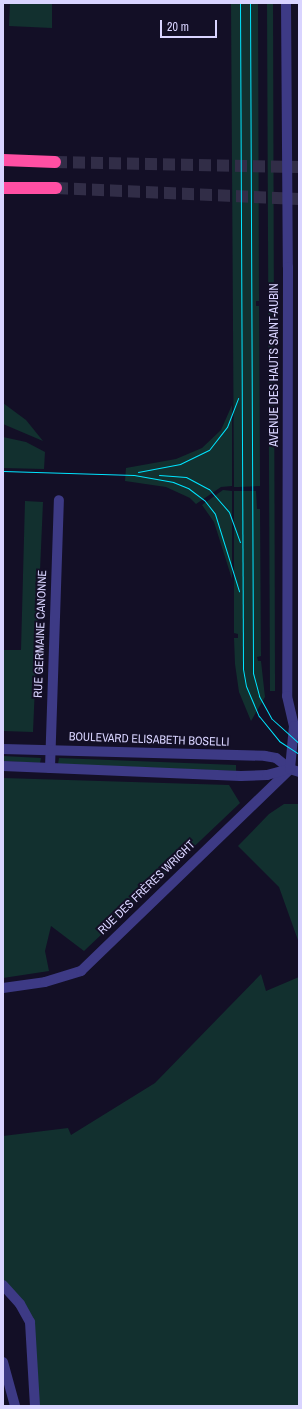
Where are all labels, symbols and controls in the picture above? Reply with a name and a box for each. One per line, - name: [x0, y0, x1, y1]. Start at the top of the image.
- scale bar: [162, 12, 219, 38]
- text: 20 m: [167, 19, 189, 35]
- street label: AVENUE DES HAUTS SAINT-AUBIN: [268, 283, 282, 447]
- street label: RUE GERMAINE CANONNE: [32, 570, 50, 698]
- street label: BOULEVARD ELISABETH BOSELLI: [68, 730, 230, 750]
- street label: RUE DES FRÈRES WRIGHT: [96, 838, 198, 938]

